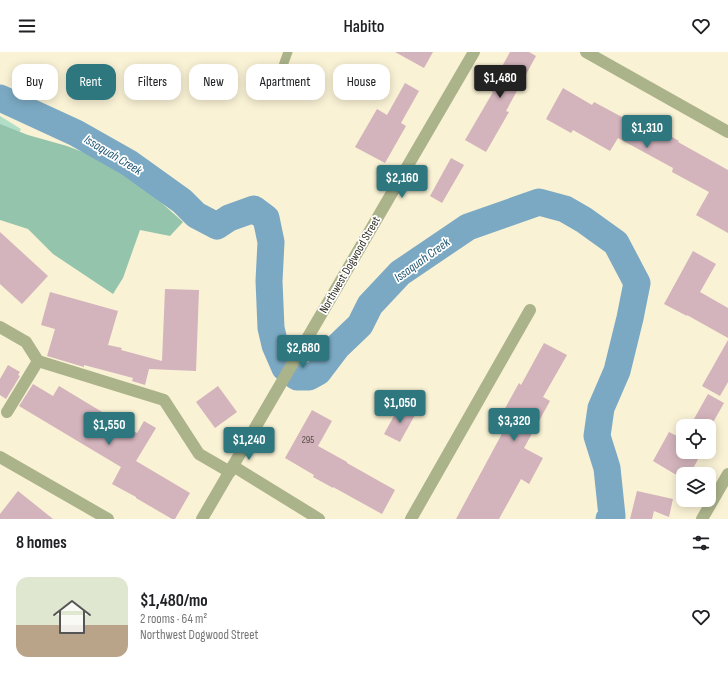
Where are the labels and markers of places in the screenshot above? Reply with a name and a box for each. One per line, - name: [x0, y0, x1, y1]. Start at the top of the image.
- pin: $1,480: [467, 65, 533, 99]
- pin: $1,310: [614, 115, 680, 149]
- pin: $2,160: [369, 165, 435, 199]
- pin: $2,680: [270, 335, 336, 369]
- pin: $1,050: [367, 390, 433, 424]
- pin: $3,320: [481, 408, 547, 442]
- pin: $1,550: [76, 412, 142, 446]
- pin: $1,240: [216, 427, 282, 461]

